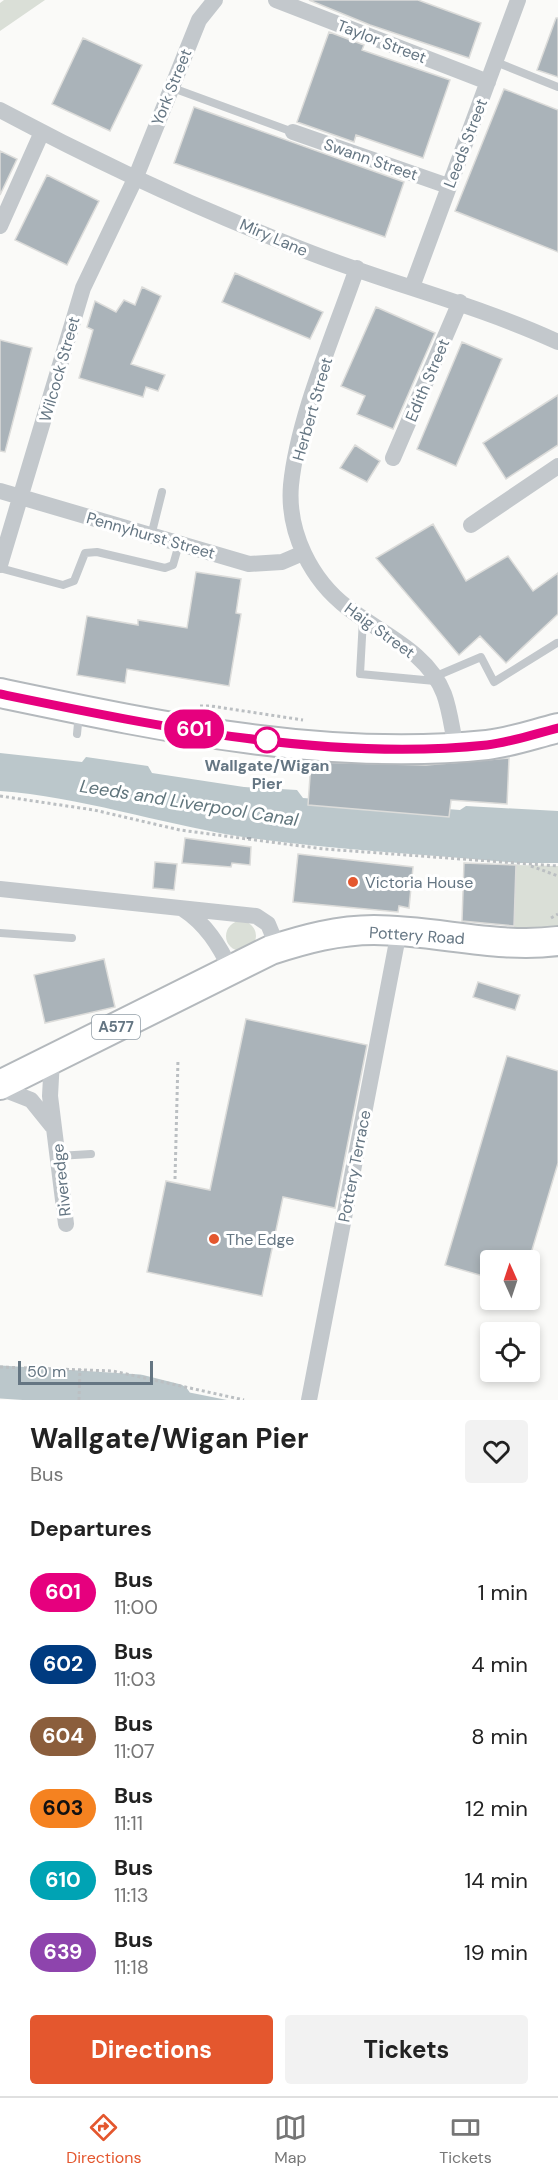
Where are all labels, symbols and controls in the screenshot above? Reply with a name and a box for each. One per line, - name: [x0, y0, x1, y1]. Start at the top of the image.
- street label: Taylor Street: [334, 15, 429, 68]
- street label: York Street: [147, 46, 196, 129]
- street label: Leeds Street: [439, 96, 492, 191]
- street label: Swann Street: [321, 134, 421, 185]
- street label: Miry Lane: [237, 214, 311, 261]
- street label: Wilcock Street: [34, 314, 85, 424]
- street label: Edith Street: [401, 336, 454, 425]
- street label: Herbert Street: [288, 355, 337, 463]
- street label: Pennyhurst Street: [84, 507, 218, 564]
- street label: Haig Street: [340, 598, 419, 663]
- line badge: 601: [160, 710, 228, 748]
- text: 601: [176, 715, 212, 743]
- marker: Wallgate/Wigan Pier: [254, 727, 280, 753]
- place label: Wallgate/Wigan Pier: [205, 755, 329, 794]
- water label: Leeds and Liverpool Canal: [78, 774, 301, 832]
- place label: Victoria House: [365, 872, 473, 893]
- marker: Victoria House: [346, 875, 360, 889]
- street label: Pottery Road: [368, 922, 465, 949]
- road number: A577: [92, 1015, 140, 1039]
- street label: Pottery Terrace: [333, 1108, 376, 1224]
- street label: Riveredge: [47, 1143, 76, 1217]
- place label: The Edge: [226, 1229, 294, 1250]
- marker: The Edge: [207, 1232, 221, 1246]
- north arrow: [480, 1250, 540, 1310]
- map controls: [480, 1250, 540, 1382]
- button: locate: [480, 1322, 540, 1382]
- scale bar: [18, 1358, 153, 1386]
- text: 50 m: [27, 1361, 66, 1382]
- text: Wallgate/Wigan Pier: [30, 1420, 308, 1457]
- button: heart: [465, 1420, 528, 1483]
- text: Bus: [30, 1461, 64, 1487]
- text: Departures: [30, 1514, 152, 1543]
- text: Bus: [114, 1565, 153, 1594]
- text: 601: [45, 1578, 81, 1606]
- text: 1 min: [478, 1578, 528, 1607]
- text: 11:00: [114, 1594, 158, 1620]
- text: Bus: [114, 1637, 153, 1666]
- text: 602: [43, 1650, 83, 1678]
- text: 4 min: [471, 1650, 528, 1679]
- text: 11:03: [114, 1666, 156, 1692]
- text: Bus: [114, 1709, 153, 1738]
- text: 604: [42, 1722, 84, 1750]
- text: 8 min: [471, 1722, 528, 1751]
- text: 11:07: [114, 1738, 155, 1764]
- text: Bus: [114, 1781, 153, 1810]
- text: 603: [43, 1794, 83, 1822]
- text: 12 min: [465, 1794, 528, 1823]
- text: 11:11: [114, 1810, 143, 1836]
- text: Bus: [114, 1853, 153, 1882]
- text: 610: [45, 1866, 81, 1894]
- text: 14 min: [464, 1866, 528, 1895]
- text: 11:13: [114, 1882, 149, 1908]
- text: Bus: [114, 1925, 153, 1954]
- text: 639: [44, 1938, 82, 1966]
- text: 19 min: [464, 1938, 528, 1967]
- text: 11:18: [114, 1954, 149, 1980]
- button: Directions: [30, 2015, 273, 2084]
- button: Tickets: [285, 2015, 528, 2084]
- tab: Directions: [66, 2111, 141, 2168]
- tab: Map: [274, 2111, 307, 2168]
- tab: Tickets: [439, 2111, 492, 2168]

